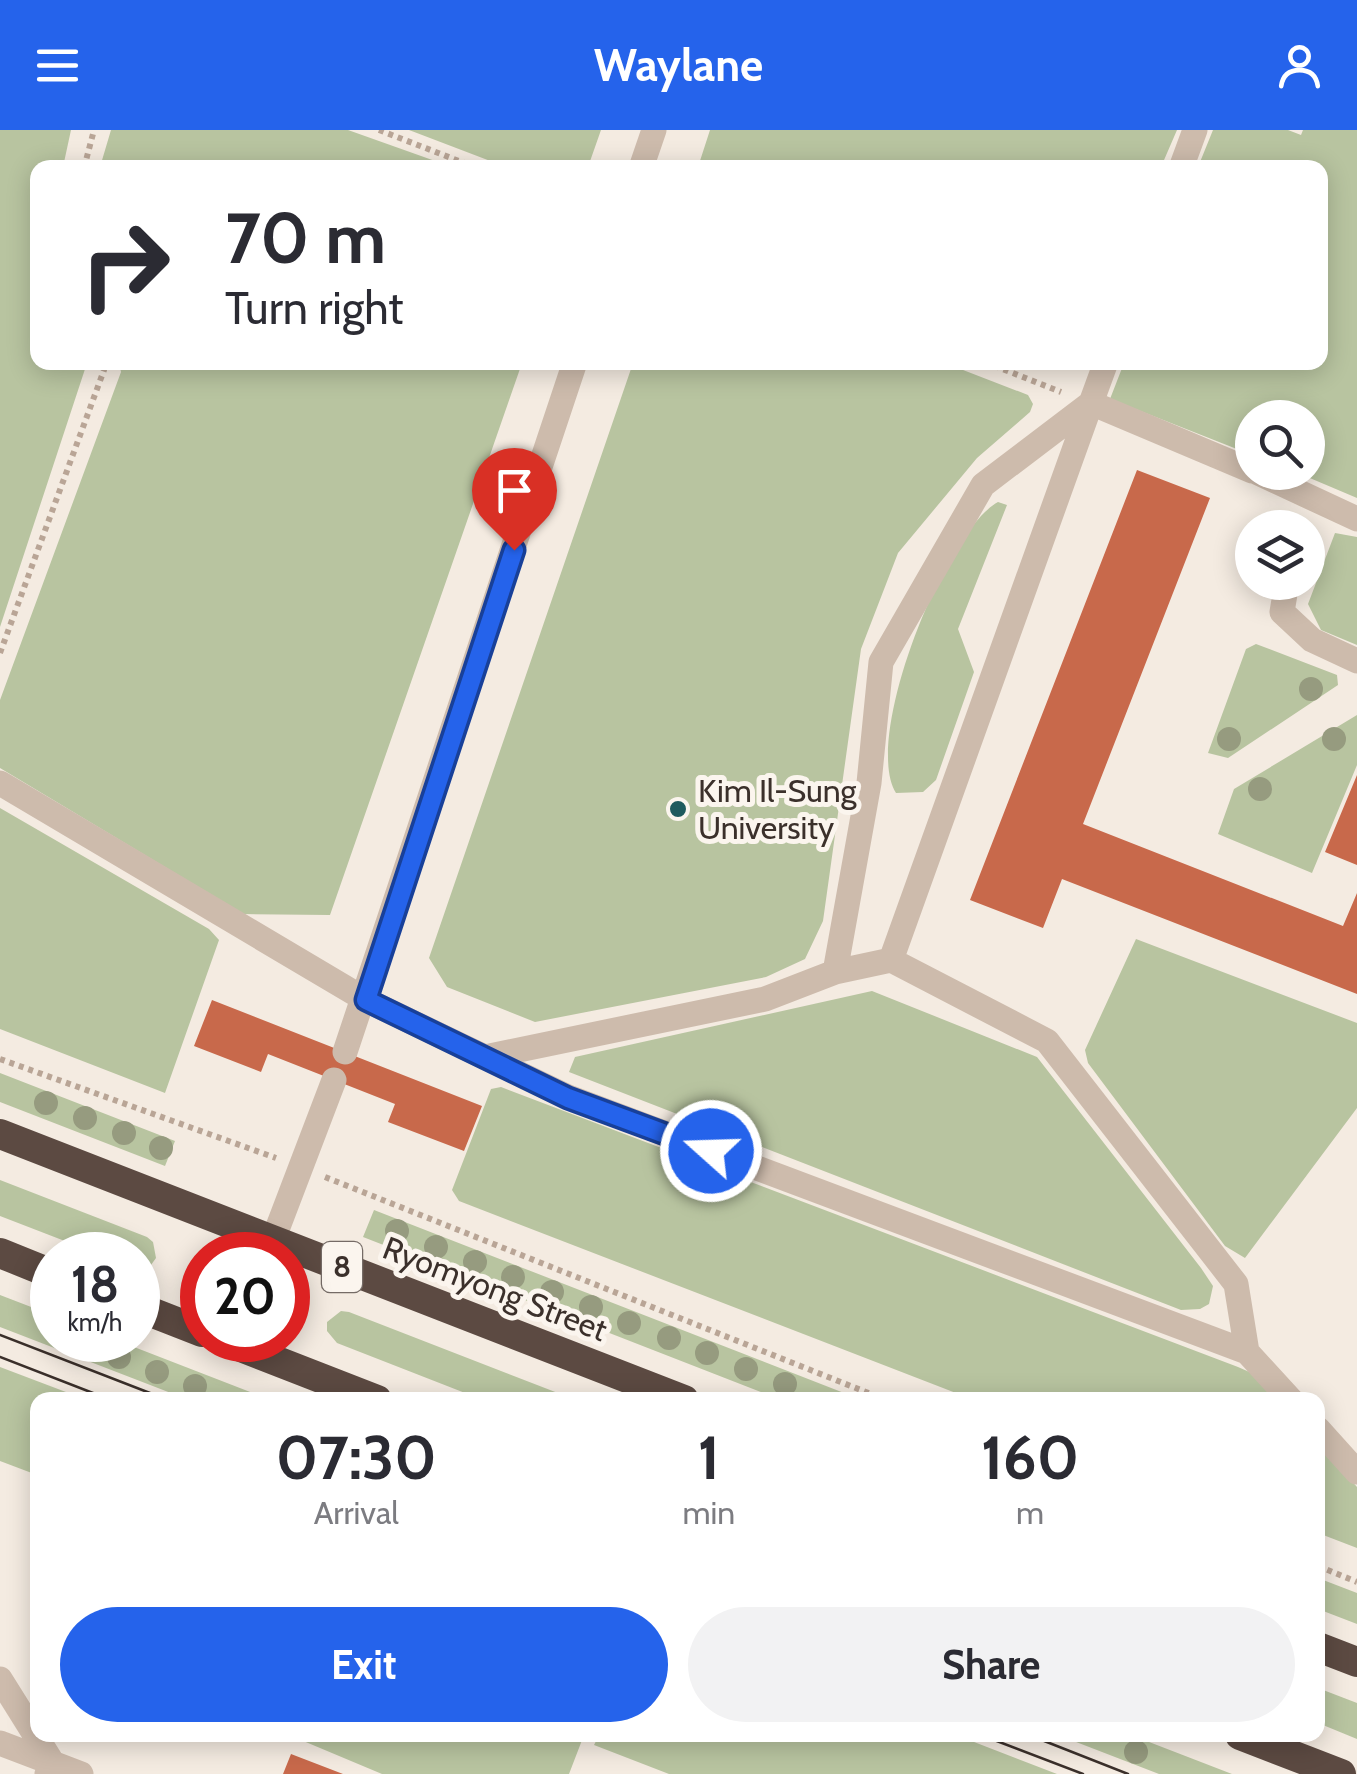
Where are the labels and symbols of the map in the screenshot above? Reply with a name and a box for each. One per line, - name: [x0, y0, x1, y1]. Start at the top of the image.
- pin: [472, 448, 557, 551]
- place label: Kim Il-Sung University: [698, 771, 858, 847]
- marker: Kim Il-Sung University: [667, 798, 689, 820]
- position arrow: [659, 1099, 763, 1203]
- street label: Ryomyong Street: [378, 1228, 613, 1349]
- speed limit sign: 20: [180, 1232, 310, 1362]
- road number: 8: [322, 1242, 362, 1292]

